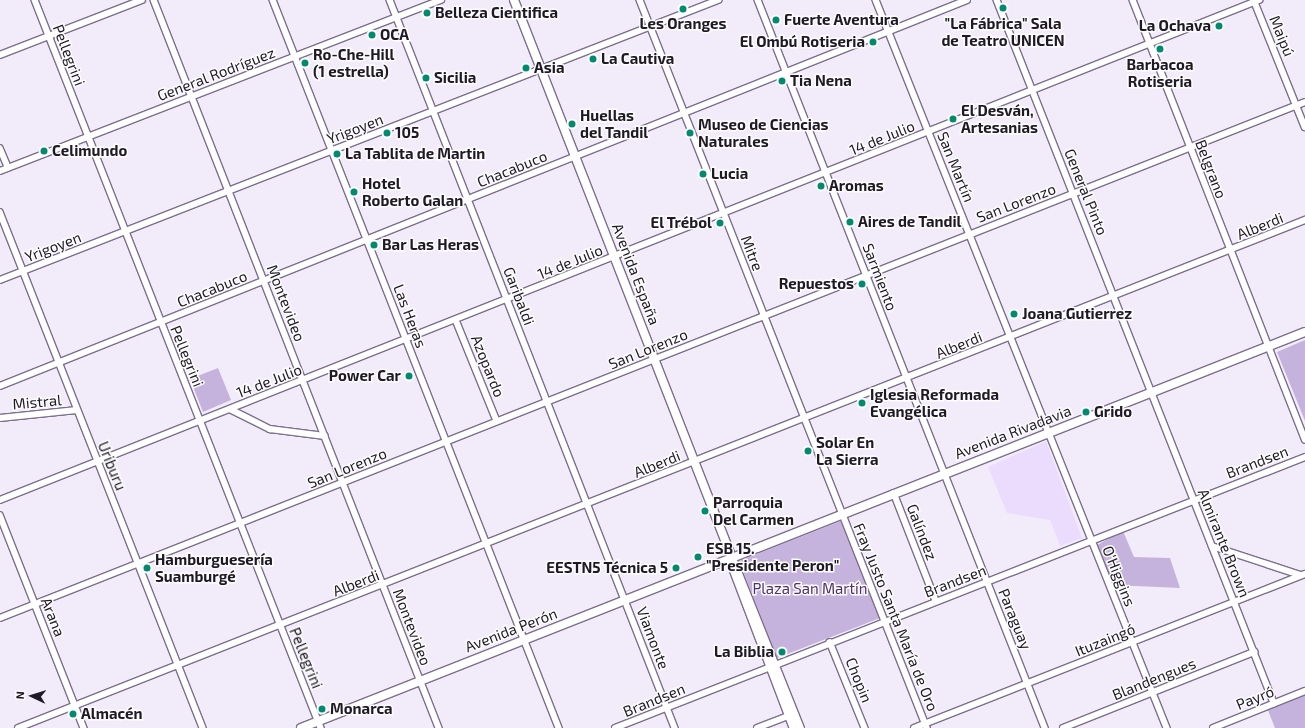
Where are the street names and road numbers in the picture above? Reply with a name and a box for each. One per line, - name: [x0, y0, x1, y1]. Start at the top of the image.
- street label: Maipú: [1266, 13, 1298, 59]
- street label: Pellegrini: [49, 22, 89, 88]
- street label: General Rodríguez: [154, 43, 278, 105]
- street label: Yrigoyen: [324, 110, 386, 148]
- street label: 14 de Julio: [847, 117, 917, 159]
- street label: San Martín: [934, 129, 978, 205]
- street label: Belgrano: [1192, 137, 1230, 201]
- street label: General Pinto: [1060, 146, 1112, 238]
- street label: Chacabuco: [474, 147, 550, 191]
- street label: San Lorenzo: [974, 180, 1058, 226]
- street label: Alberdi: [1234, 209, 1286, 243]
- street label: Avenida España: [608, 221, 664, 327]
- street label: Yrigoyen: [22, 228, 84, 266]
- street label: Mitre: [737, 233, 767, 273]
- street label: 14 de Julio: [535, 241, 605, 283]
- street label: Sarmiento: [859, 241, 901, 313]
- street label: Montevideo: [263, 262, 309, 344]
- street label: Garibaldi: [500, 264, 538, 328]
- street label: Chacabuco: [174, 267, 250, 311]
- street label: Las Heras: [390, 282, 430, 350]
- street label: Pellegrini: [167, 323, 207, 389]
- street label: San Lorenzo: [606, 325, 690, 373]
- street label: Alberdi: [933, 328, 985, 362]
- street label: Azopardo: [467, 332, 509, 400]
- street label: 14 de Julio: [234, 360, 304, 402]
- street label: Mistral: [12, 391, 62, 413]
- street label: Avenida Rivadavia: [952, 401, 1074, 463]
- street label: Uriburu: [94, 439, 130, 493]
- street label: Brandsen: [1223, 442, 1291, 482]
- street label: San Lorenzo: [305, 444, 389, 492]
- street label: Alberdi: [631, 447, 683, 481]
- street label: Almirante Brown: [1194, 486, 1254, 600]
- street label: Galíndez: [903, 501, 941, 563]
- street label: Fray Justo Santa María de Oro: [850, 520, 942, 714]
- street label: O'Higgins: [1099, 543, 1139, 609]
- street label: Brandsen: [921, 561, 989, 601]
- street label: Alberdi: [330, 566, 382, 600]
- street label: Montevideo: [389, 586, 435, 668]
- street label: Paraguay: [995, 586, 1035, 652]
- street label: Arana: [37, 595, 69, 639]
- street label: Avenida Perón: [462, 604, 560, 656]
- street label: Viamonte: [633, 604, 673, 672]
- street label: Ituzaingó: [1072, 620, 1138, 660]
- street label: Pellegrini: [286, 625, 326, 691]
- street label: Blandengues: [1110, 654, 1198, 704]
- street label: Chopin: [842, 655, 876, 705]
- street label: Brandsen: [620, 679, 688, 721]
- street label: Payró: [1233, 682, 1277, 714]

